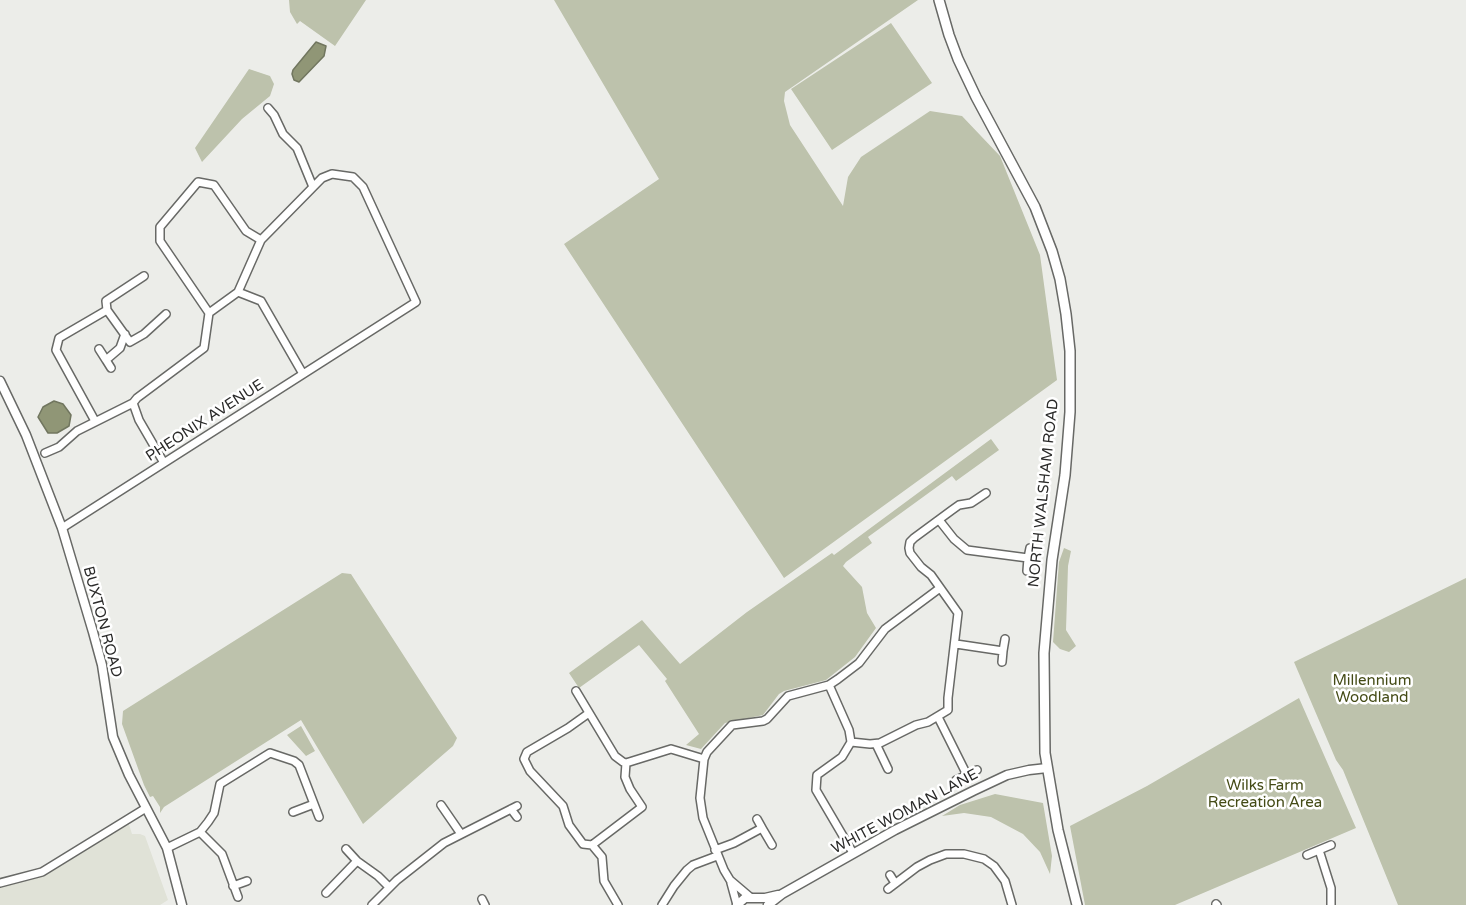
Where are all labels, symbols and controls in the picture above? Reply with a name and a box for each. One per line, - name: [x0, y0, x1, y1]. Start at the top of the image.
- street label: PHEONIX AVENUE: [143, 376, 267, 466]
- street label: NORTH WALSHAM ROAD: [1025, 398, 1063, 588]
- street label: BUXTON ROAD: [79, 564, 125, 680]
- park label: Millennium Woodland: [1333, 672, 1411, 707]
- street label: WHITE WOMAN LANE: [829, 766, 981, 858]
- park label: Wilks Farm Recreation Area: [1208, 777, 1322, 812]

